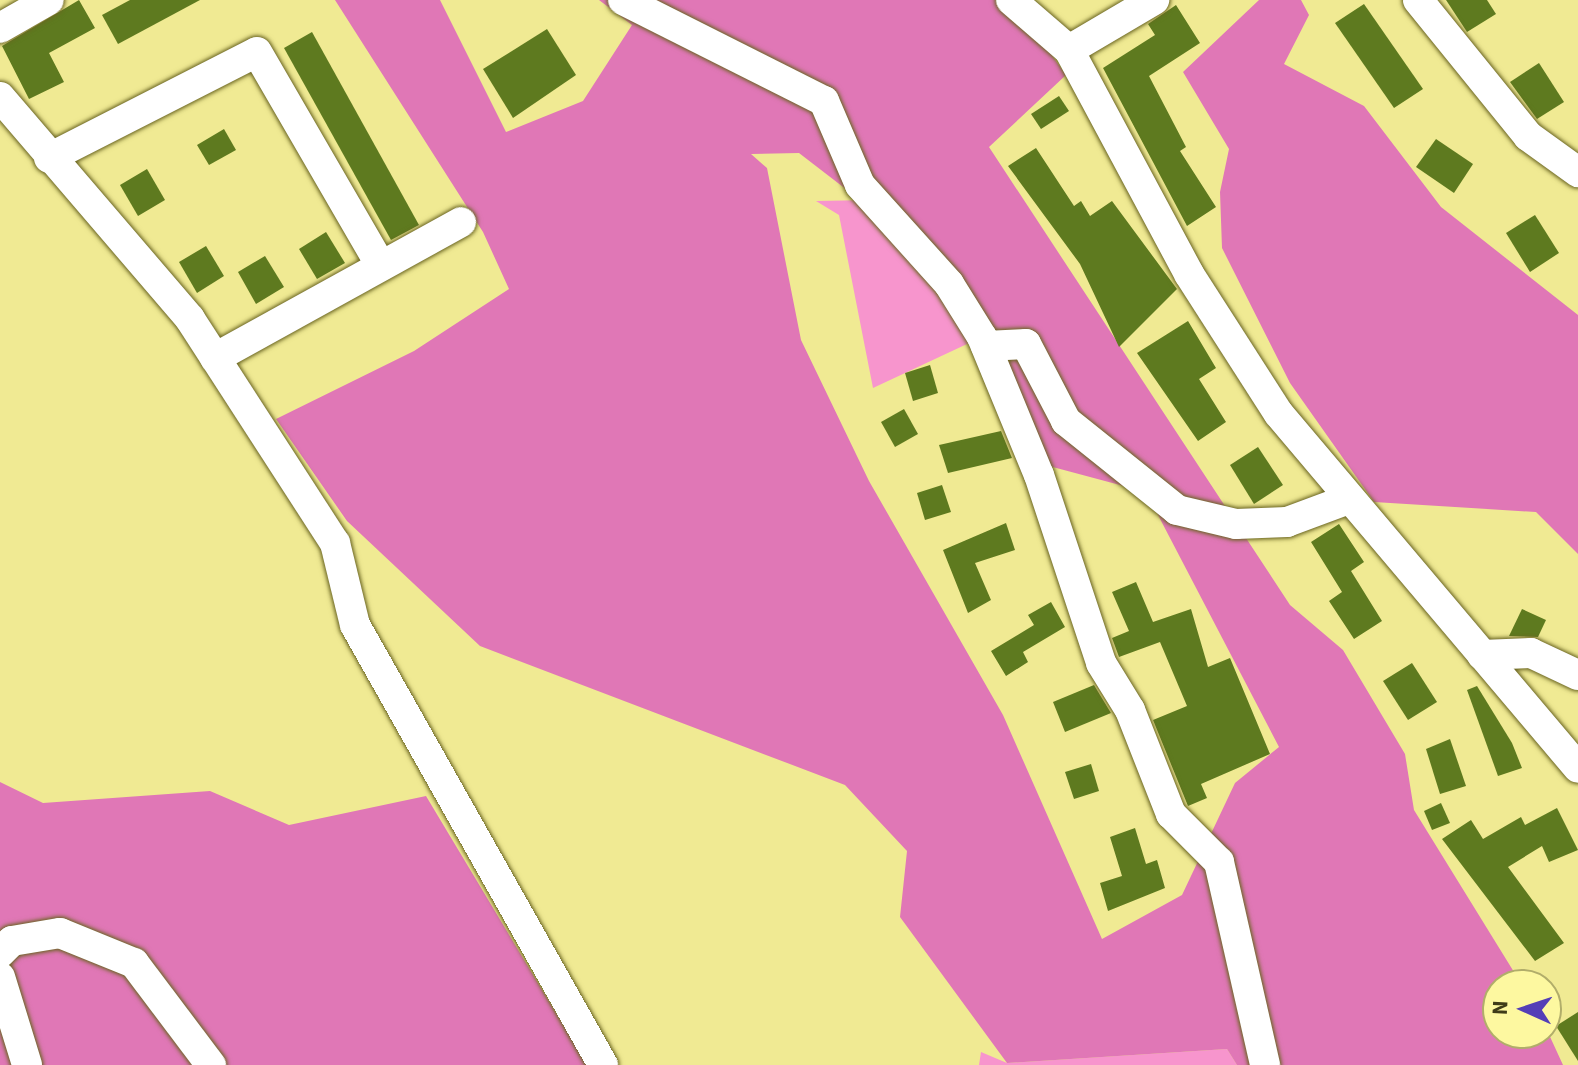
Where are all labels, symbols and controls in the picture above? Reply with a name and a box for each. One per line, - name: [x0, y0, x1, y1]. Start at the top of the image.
- north arrow: [1482, 969, 1562, 1049]
- text: N: [1484, 1000, 1516, 1016]

